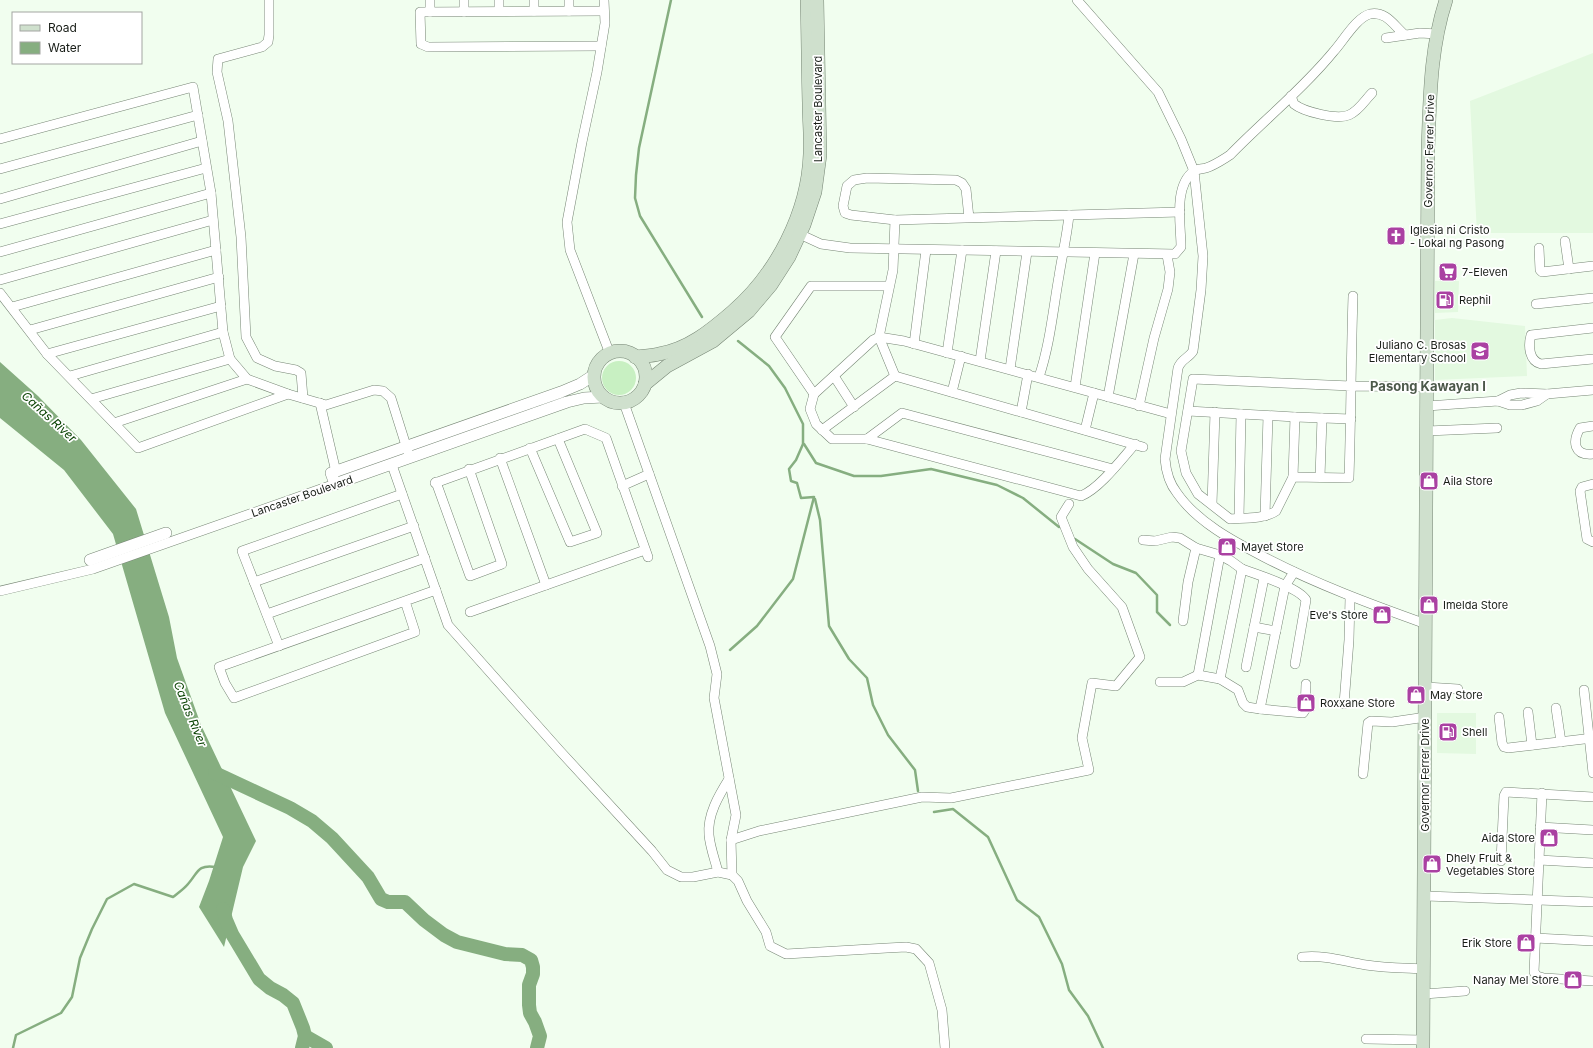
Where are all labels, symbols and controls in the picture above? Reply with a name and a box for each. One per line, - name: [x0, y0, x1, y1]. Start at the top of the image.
- legend: [12, 12, 142, 64]
- text: Road: [48, 20, 77, 35]
- text: Water: [48, 40, 82, 55]
- street label: Lancaster Boulevard: [811, 56, 825, 162]
- street label: Governor Ferrer Drive: [1421, 94, 1437, 208]
- place label: Iglesia ni Cristo - Lokal ng Pasong: [1410, 223, 1504, 250]
- church icon: Iglesia ni Cristo - Lokal ng Pasong: [1385, 225, 1407, 247]
- supermarket icon: 7-Eleven: [1437, 261, 1459, 283]
- place label: 7-Eleven: [1462, 265, 1508, 279]
- fuel station icon: Rephil: [1434, 289, 1456, 311]
- place label: Rephil: [1459, 293, 1491, 307]
- place label: Juliano C. Brosas Elementary School: [1369, 338, 1466, 365]
- school or university icon: Juliano C. Brosas Elementary School: [1469, 340, 1491, 362]
- district label: Pasong Kawayan I: [1370, 378, 1486, 394]
- water label: Cañas River: [19, 388, 80, 446]
- shop icon: Aila Store: [1418, 470, 1440, 492]
- street label: Lancaster Boulevard: [249, 472, 355, 520]
- place label: Aila Store: [1443, 474, 1493, 488]
- shop icon: Mayet Store: [1216, 536, 1238, 558]
- place label: Mayet Store: [1241, 540, 1304, 554]
- shop icon: Imelda Store: [1418, 594, 1440, 616]
- place label: Imelda Store: [1443, 598, 1508, 612]
- shop icon: Eve's Store: [1371, 604, 1393, 626]
- place label: Eve's Store: [1309, 608, 1368, 622]
- water label: Cañas River: [171, 679, 210, 749]
- shop icon: May Store: [1405, 684, 1427, 706]
- place label: May Store: [1430, 688, 1483, 702]
- shop icon: Roxxane Store: [1295, 692, 1317, 714]
- place label: Roxxane Store: [1320, 696, 1395, 710]
- street label: Governor Ferrer Drive: [1418, 718, 1432, 832]
- fuel station icon: Shell: [1437, 721, 1459, 743]
- place label: Shell: [1462, 725, 1487, 739]
- shop icon: Aida Store: [1538, 827, 1560, 849]
- place label: Aida Store: [1481, 831, 1535, 845]
- place label: Dhely Fruit & Vegetables Store: [1446, 851, 1535, 878]
- shop icon: Dhely Fruit & Vegetables Store: [1421, 853, 1443, 875]
- shop icon: Erik Store: [1515, 932, 1537, 954]
- place label: Erik Store: [1462, 936, 1512, 950]
- shop icon: Nanay Mel Store: [1562, 969, 1584, 991]
- place label: Nanay Mel Store: [1473, 973, 1559, 987]

